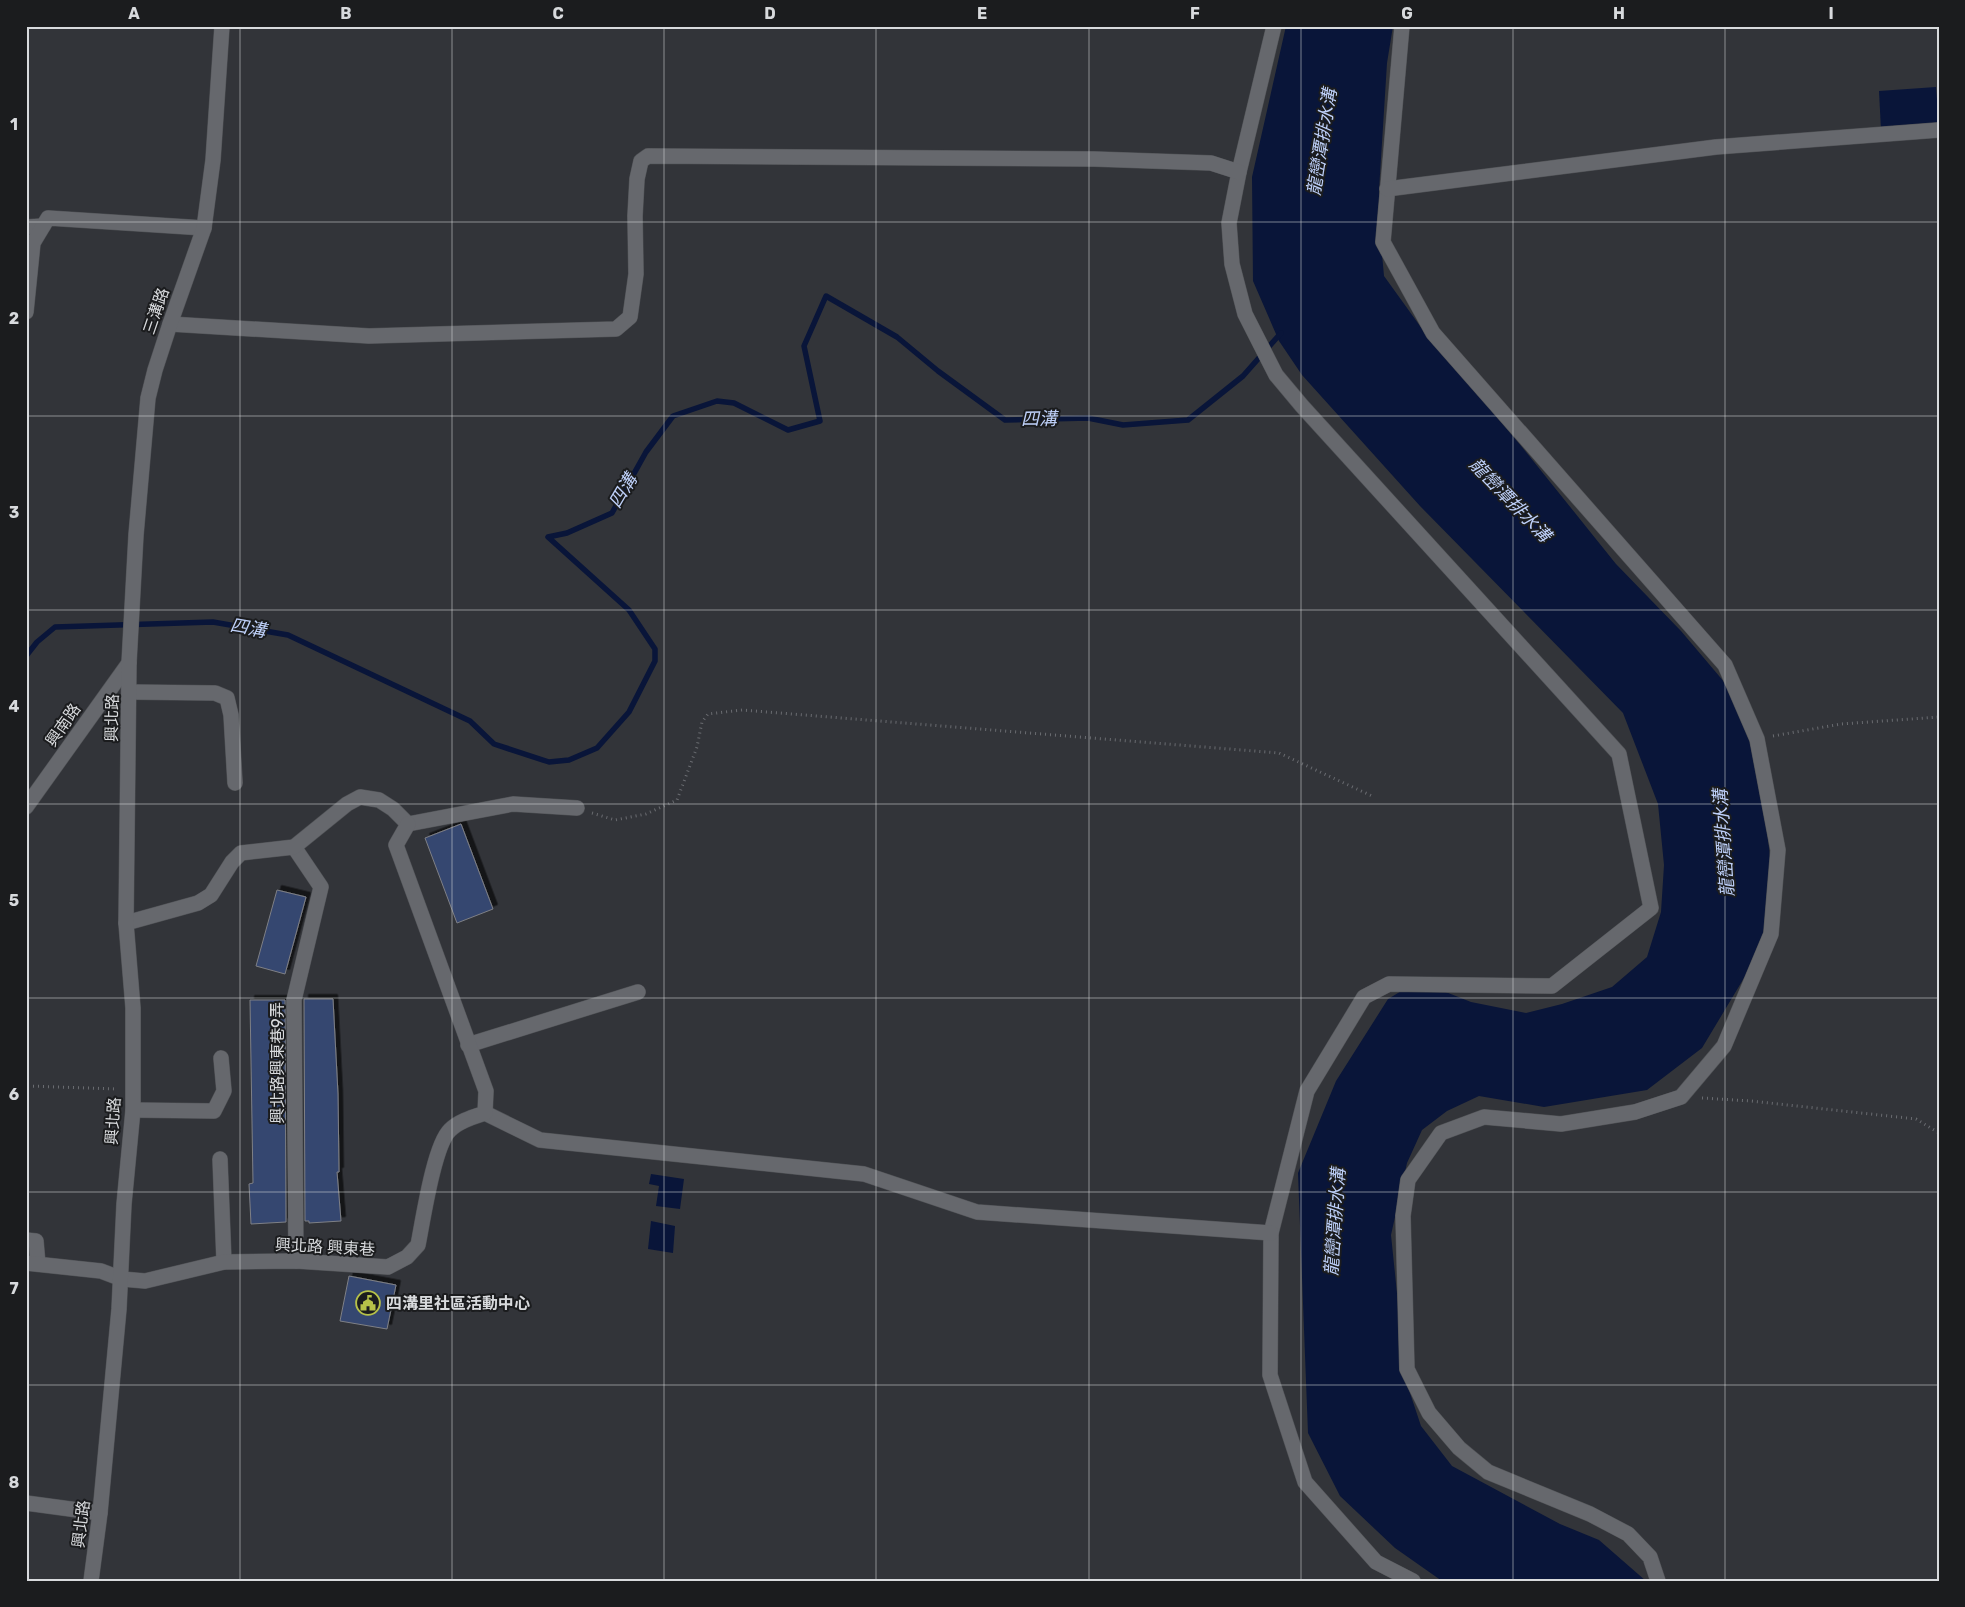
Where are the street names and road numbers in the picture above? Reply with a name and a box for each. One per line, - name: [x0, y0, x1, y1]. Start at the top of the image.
- street label: 三溝路: [139, 285, 173, 337]
- street label: 興北路: [102, 694, 122, 742]
- street label: 興南路: [41, 700, 85, 750]
- street label: 興北路興東巷9弄: [268, 1002, 287, 1124]
- street label: 興北路: [102, 1096, 124, 1146]
- street label: 興北路 興東巷: [275, 1235, 375, 1259]
- street label: 興北路: [69, 1499, 93, 1549]

